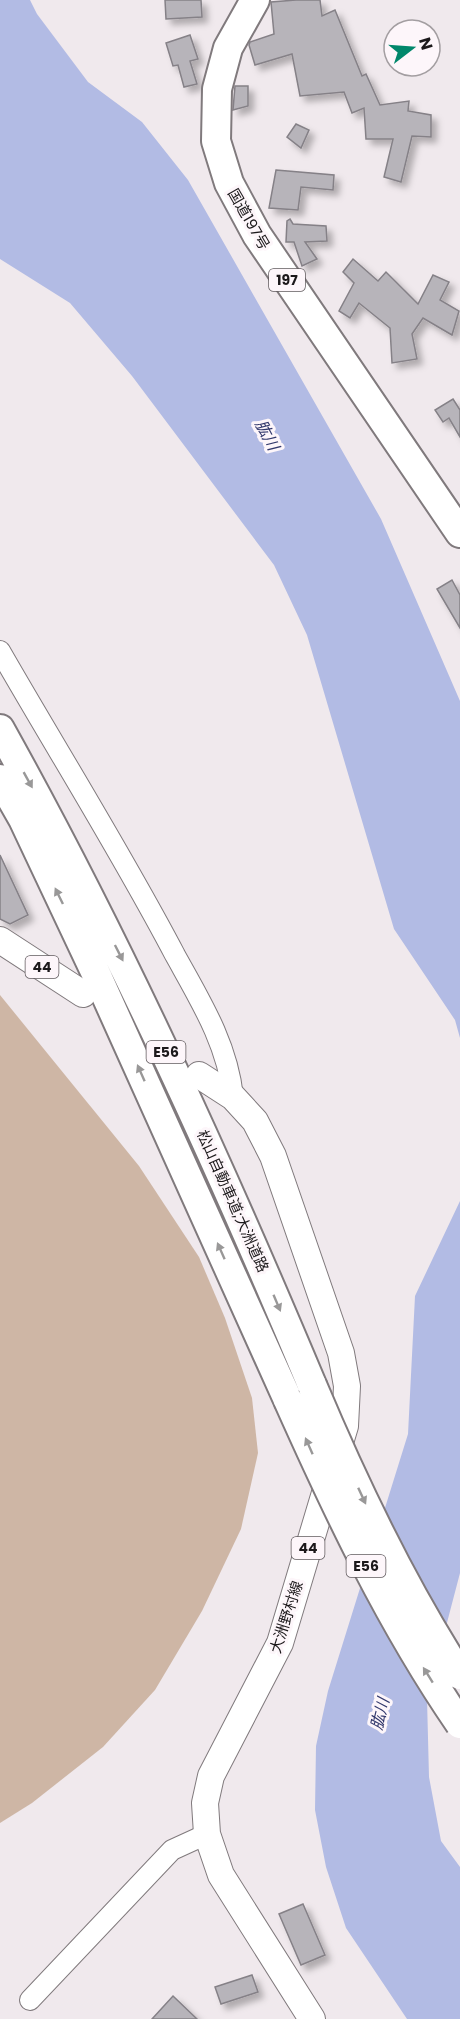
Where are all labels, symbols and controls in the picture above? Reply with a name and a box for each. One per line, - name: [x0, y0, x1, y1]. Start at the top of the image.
- north arrow: [382, 18, 442, 78]
- text: N: [413, 35, 439, 53]
- street label: 国道197号: [223, 185, 275, 253]
- road number: 197: [269, 269, 305, 291]
- water label: 肱川: [249, 415, 286, 456]
- one-way arrow: [23, 772, 34, 788]
- one-way arrow: [55, 888, 64, 905]
- one-way arrow: [114, 945, 124, 962]
- road number: 44: [26, 956, 58, 978]
- road number: E56: [146, 1041, 186, 1063]
- one-way arrow: [136, 1064, 146, 1082]
- street label: 松山自動車道;大洲道路: [192, 1126, 274, 1276]
- one-way arrow: [217, 1242, 226, 1259]
- one-way arrow: [273, 1294, 282, 1311]
- one-way arrow: [304, 1438, 313, 1455]
- one-way arrow: [357, 1487, 366, 1504]
- road number: 44: [292, 1537, 324, 1559]
- road number: E56: [346, 1555, 386, 1577]
- street label: 大洲野村線: [264, 1578, 308, 1656]
- one-way arrow: [423, 1667, 434, 1683]
- water label: 肱川: [365, 1694, 396, 1732]

